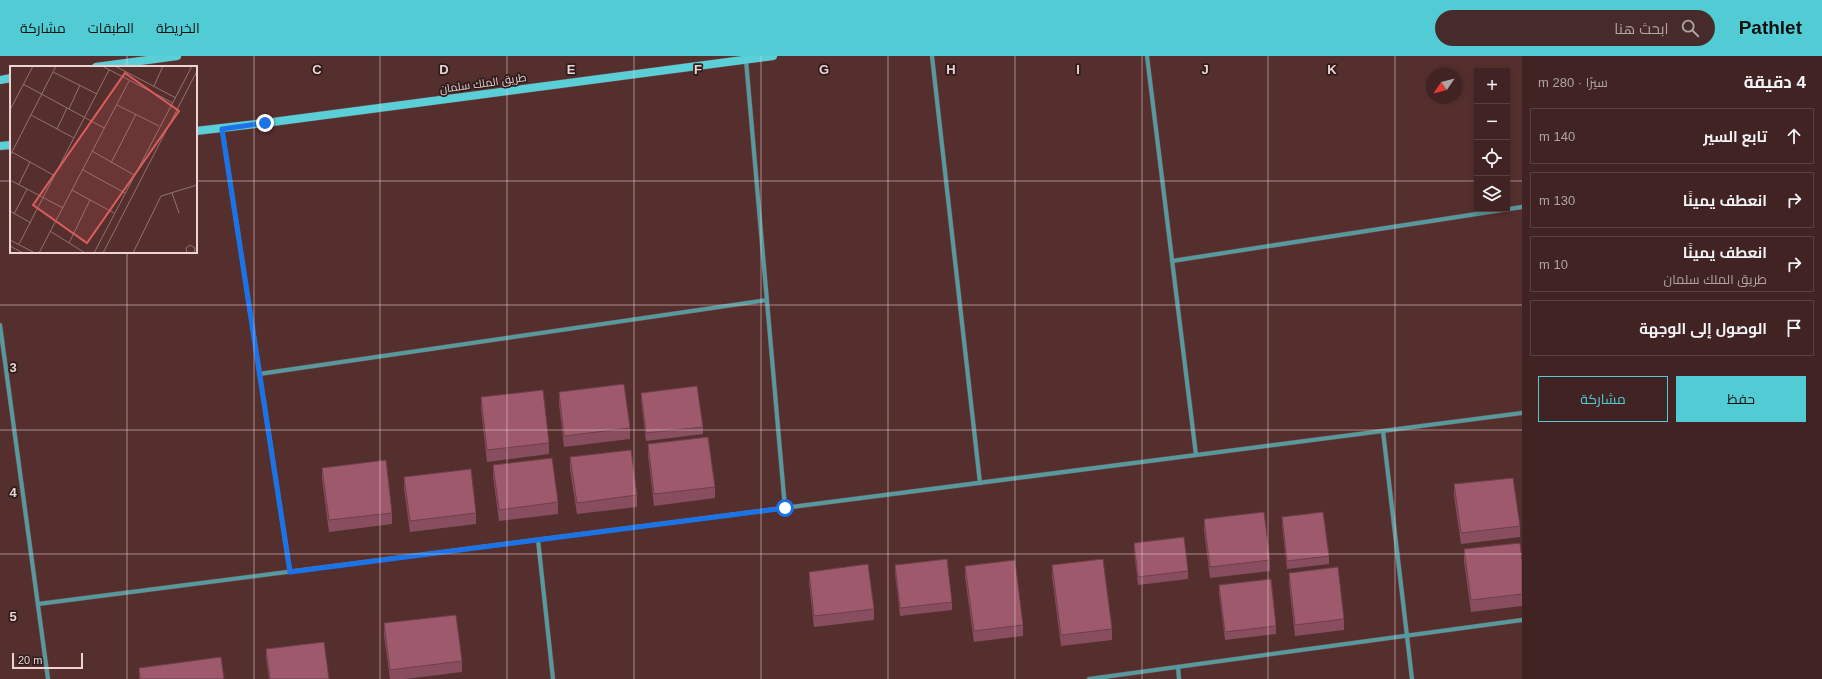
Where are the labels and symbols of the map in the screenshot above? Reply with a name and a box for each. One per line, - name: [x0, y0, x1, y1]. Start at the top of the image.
- text: C: [312, 62, 322, 77]
- text: D: [439, 62, 449, 77]
- text: E: [567, 62, 576, 77]
- text: F: [694, 62, 702, 77]
- text: G: [819, 62, 829, 77]
- text: H: [946, 62, 956, 77]
- text: I: [1076, 62, 1080, 77]
- text: J: [1201, 62, 1209, 77]
- text: K: [1327, 62, 1337, 77]
- inset map: [10, 66, 197, 253]
- north arrow: [1426, 68, 1462, 104]
- street label: طريق الملك سلمان: [439, 71, 527, 96]
- route end: [256, 114, 274, 132]
- text: 3: [9, 360, 17, 375]
- text: 4: [9, 485, 17, 500]
- route start: [776, 499, 794, 517]
- text: 5: [9, 609, 17, 624]
- scale bar: [12, 651, 83, 670]

